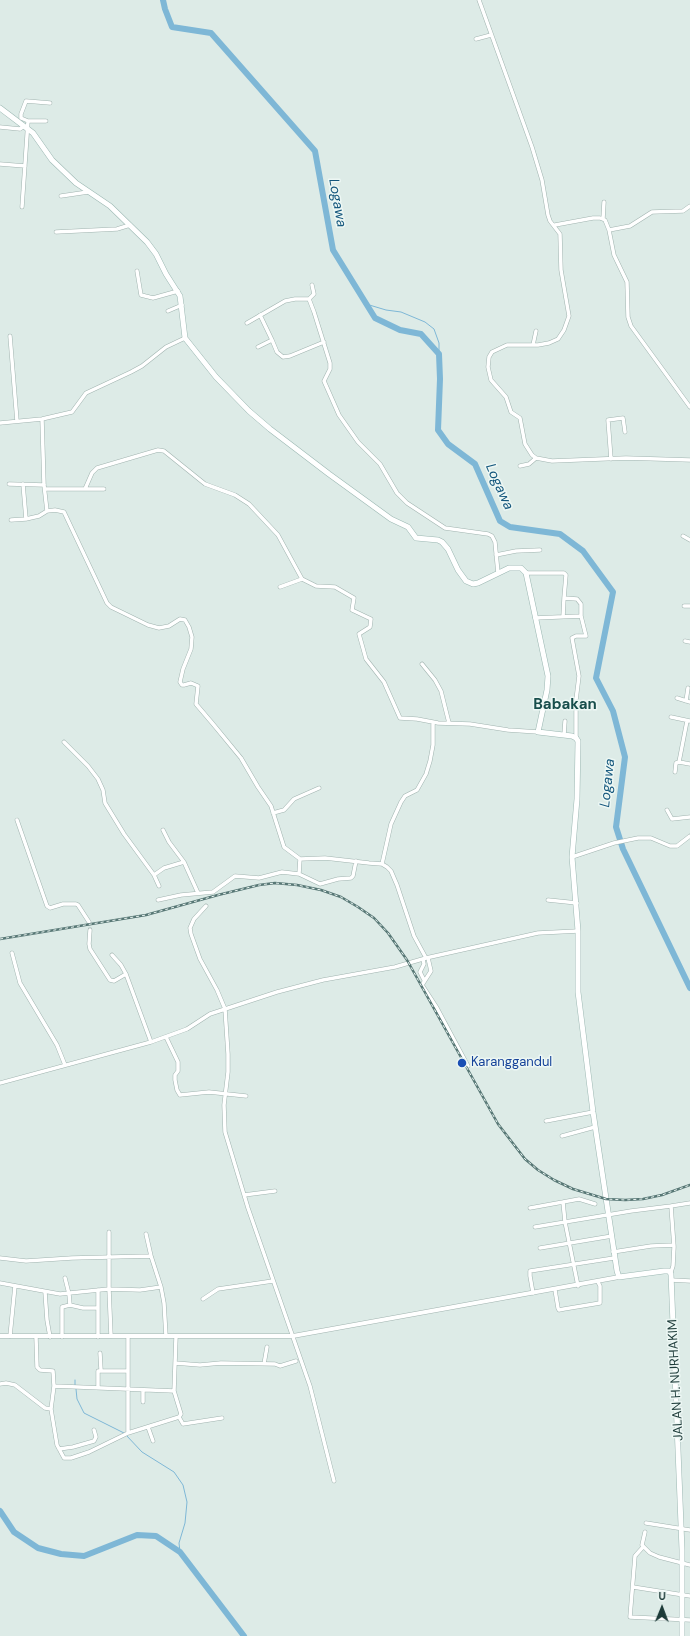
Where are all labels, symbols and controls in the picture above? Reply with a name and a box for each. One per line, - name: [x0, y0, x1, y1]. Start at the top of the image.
- water label: Logawa: [324, 177, 350, 229]
- water label: Logawa: [481, 461, 517, 513]
- district label: Babakan: [533, 696, 597, 714]
- water label: Logawa: [597, 758, 619, 808]
- place label: Karanggandul: [471, 1055, 552, 1071]
- marker: Karanggandul: [456, 1057, 468, 1069]
- street label: JALAN H. NURHAKIM: [665, 1319, 687, 1441]
- north arrow: [642, 1588, 682, 1628]
- text: U: [658, 1589, 666, 1603]

